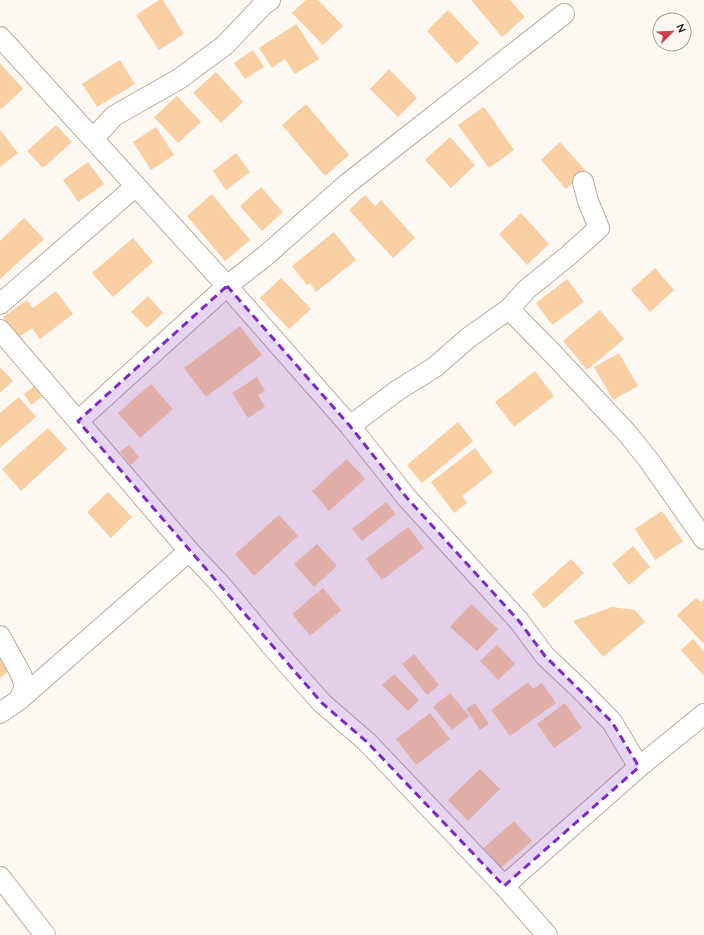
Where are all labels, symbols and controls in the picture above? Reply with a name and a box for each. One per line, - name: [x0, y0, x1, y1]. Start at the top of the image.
- north arrow: [652, 12, 692, 52]
- text: N: [673, 22, 689, 35]

